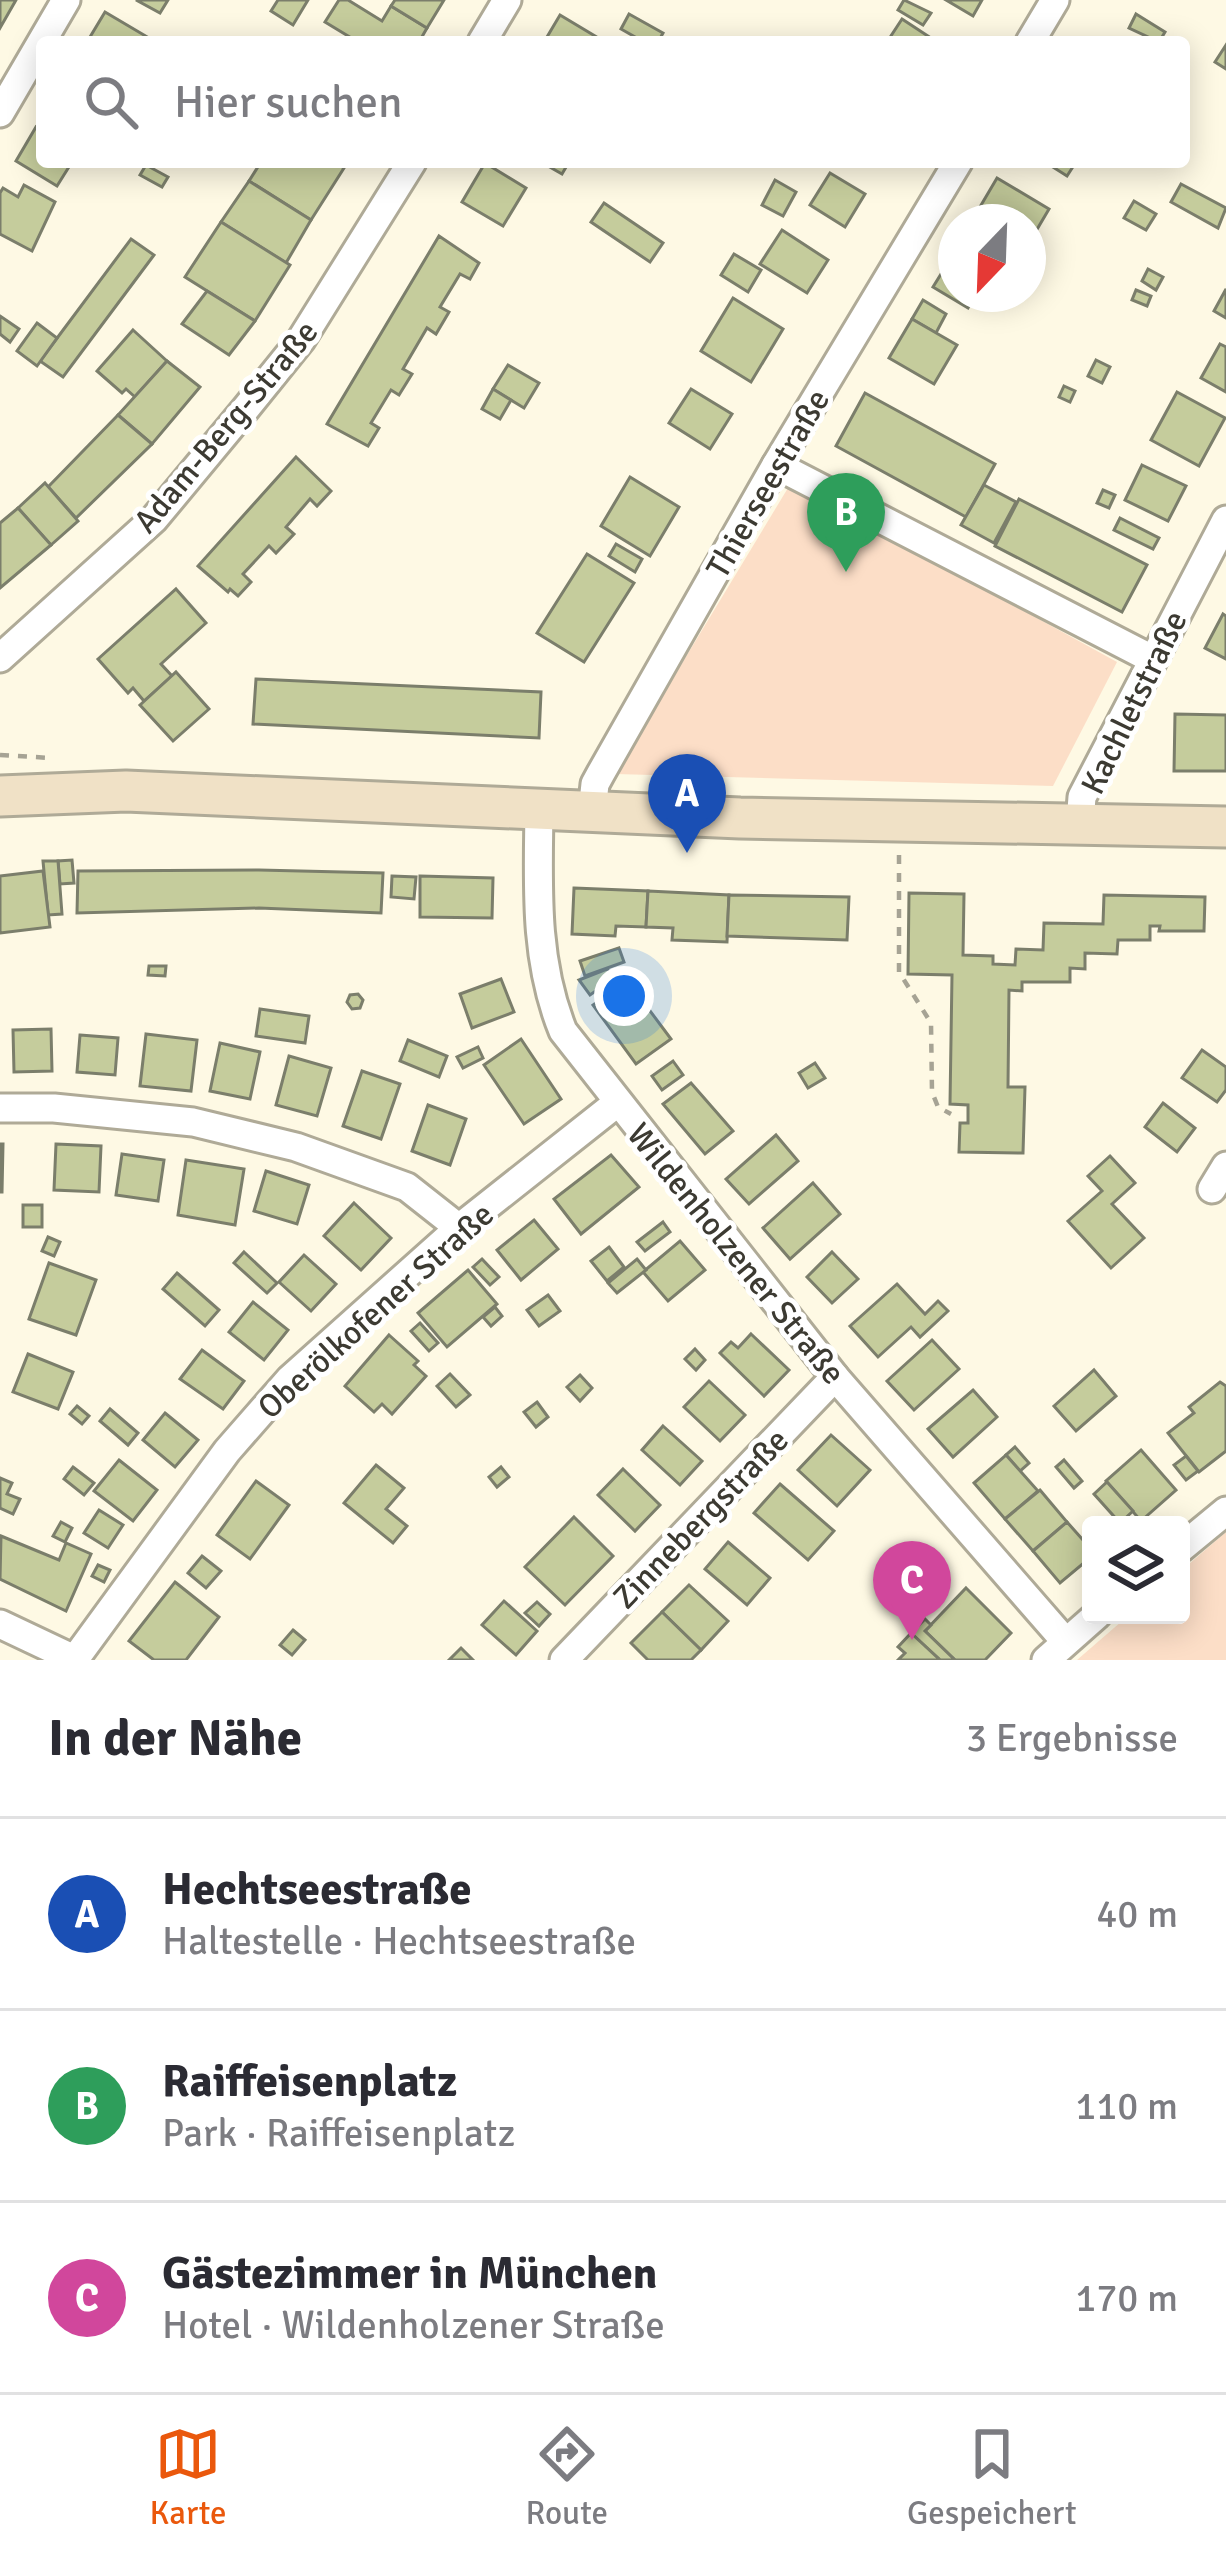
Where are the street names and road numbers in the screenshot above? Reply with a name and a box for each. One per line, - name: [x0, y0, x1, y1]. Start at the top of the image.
- street label: Adam-Berg-Straße: [125, 312, 327, 542]
- street label: Thierseestraße: [698, 382, 839, 585]
- street label: Kachletstraße: [1072, 604, 1196, 801]
- street label: Wildenholzener Straße: [618, 1115, 854, 1393]
- street label: Oberölkofener Straße: [249, 1194, 503, 1428]
- street label: Zinnebergstraße: [605, 1420, 797, 1618]

